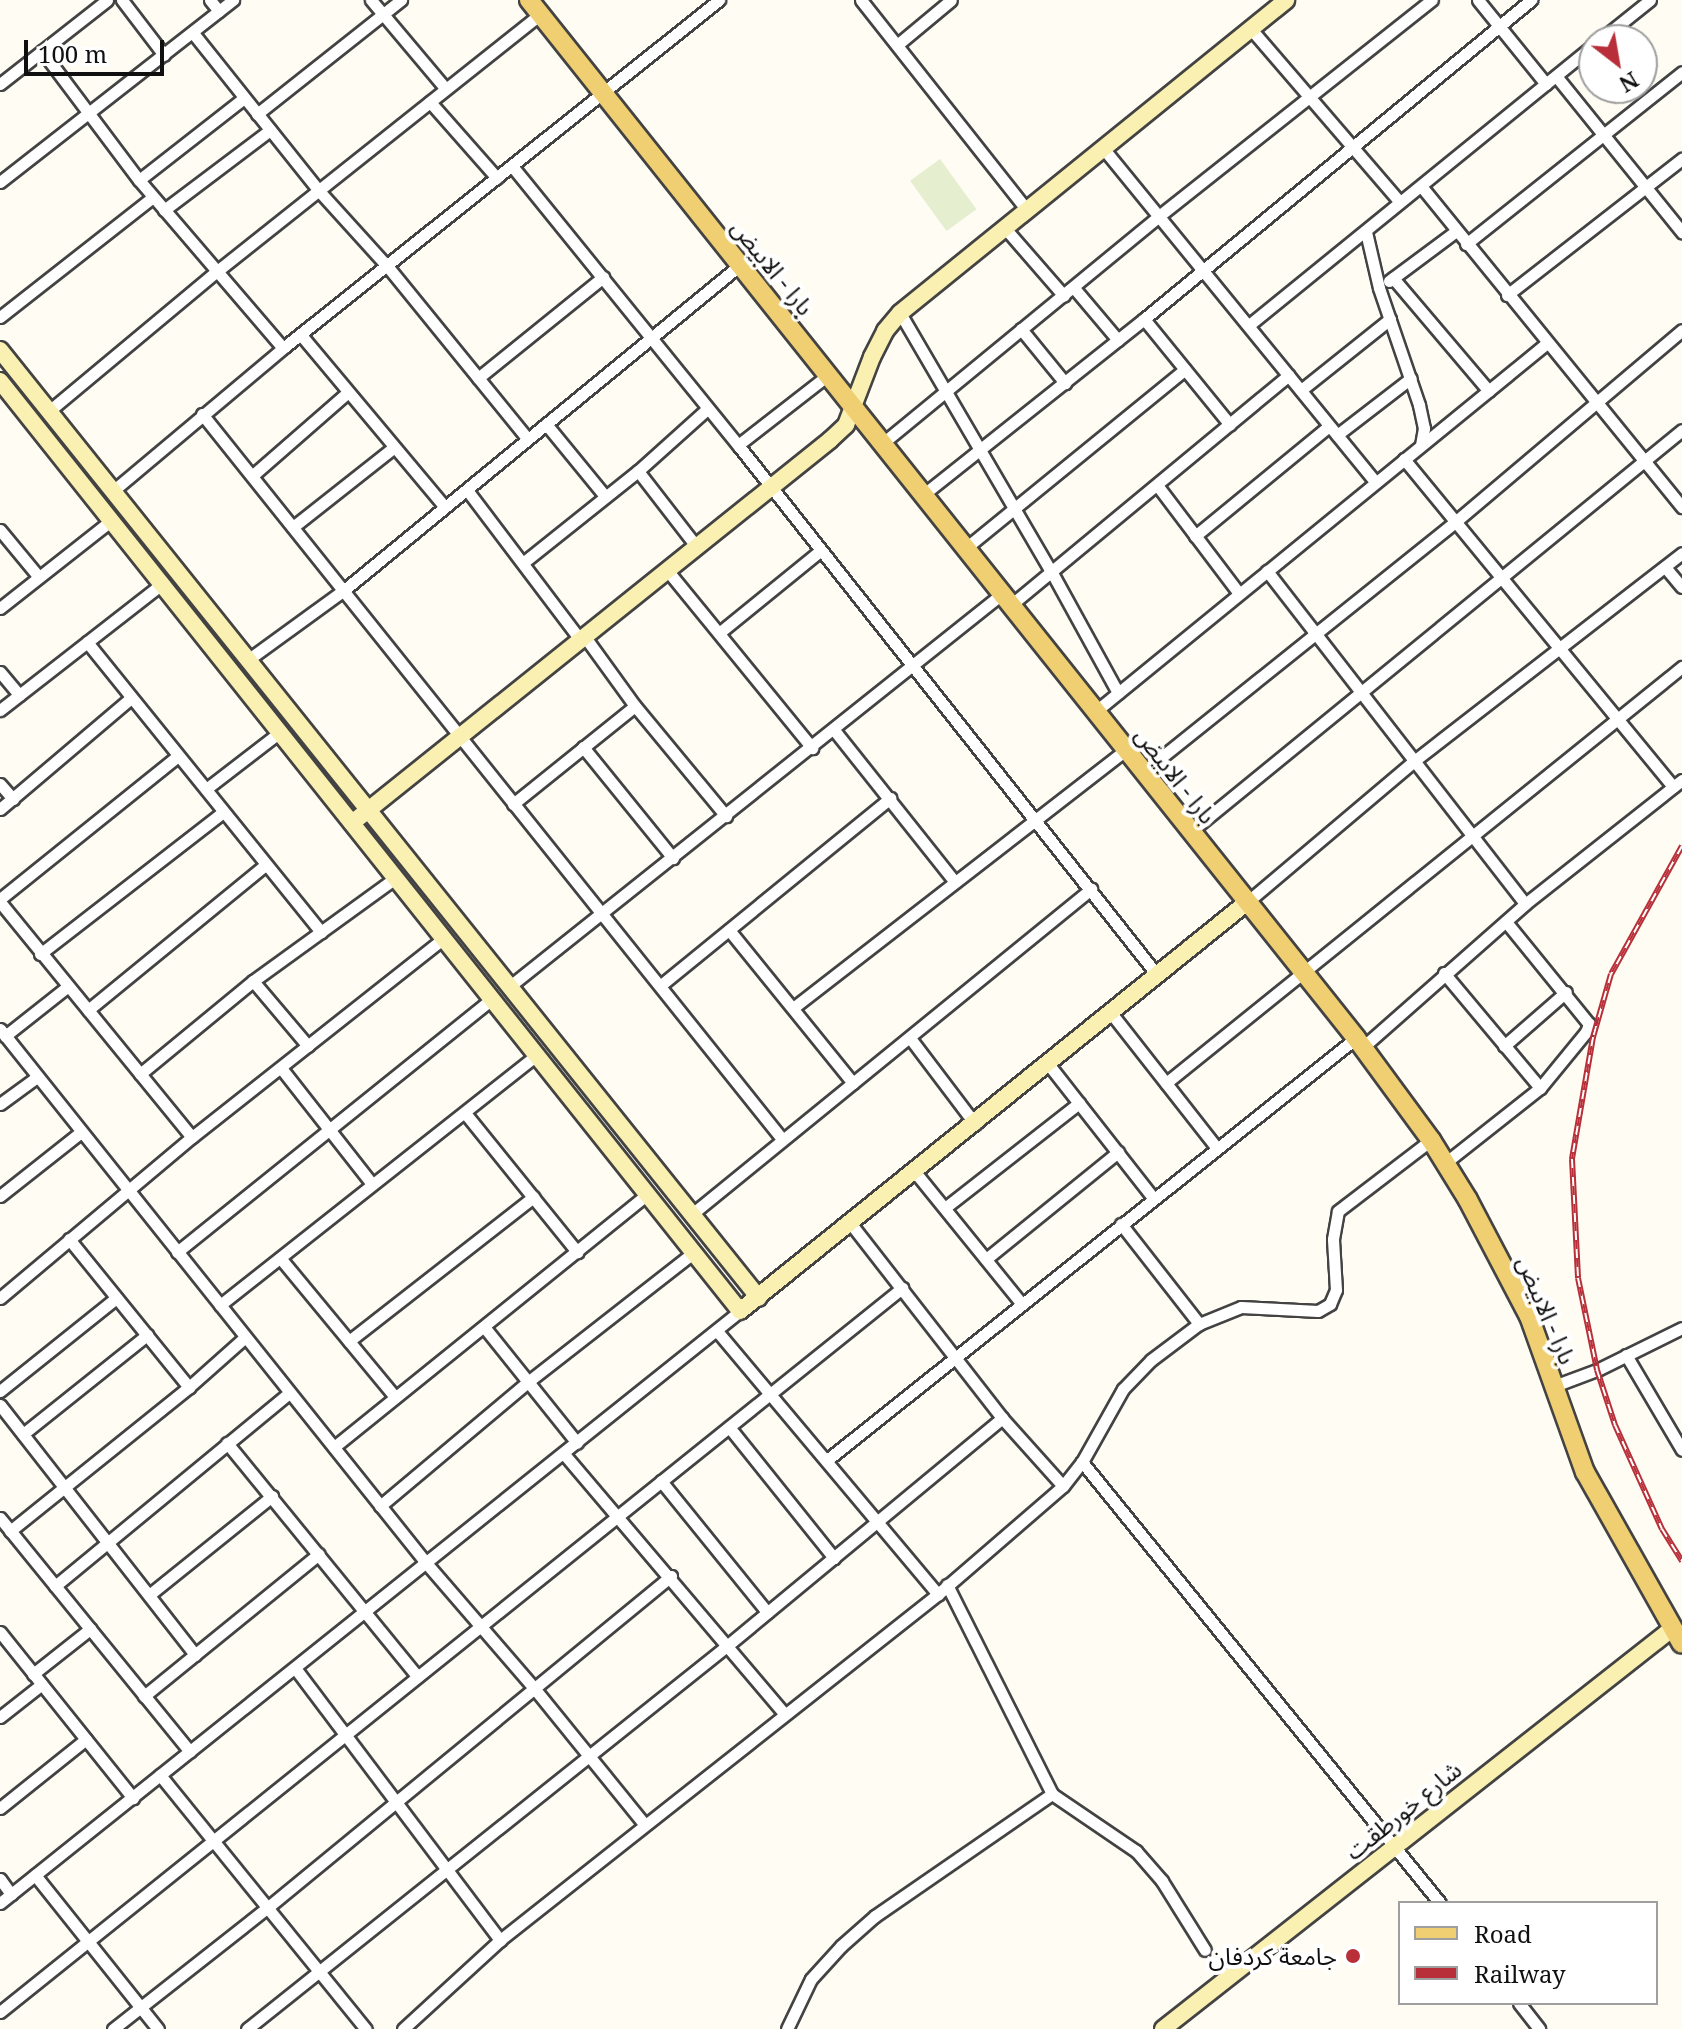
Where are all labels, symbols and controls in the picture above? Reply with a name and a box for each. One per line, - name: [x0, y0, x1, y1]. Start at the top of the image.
- scale bar: [28, 24, 168, 74]
- north arrow: [1578, 24, 1658, 104]
- text: 100 m: [38, 37, 107, 70]
- text: N: [1614, 66, 1644, 100]
- street label: بارا - الابيض: [726, 213, 820, 321]
- street label: بارا - الابيض: [1129, 721, 1223, 829]
- street label: بارا - الابيض: [1511, 1252, 1583, 1368]
- street label: شارع خورطقت: [1339, 1754, 1467, 1866]
- legend: [1398, 1901, 1658, 2005]
- text: Road: [1474, 1917, 1532, 1950]
- place label: جامعة كردفان: [1209, 1942, 1337, 1970]
- marker: جامعة كردفان: [1344, 1947, 1362, 1965]
- text: Railway: [1474, 1957, 1566, 1990]

